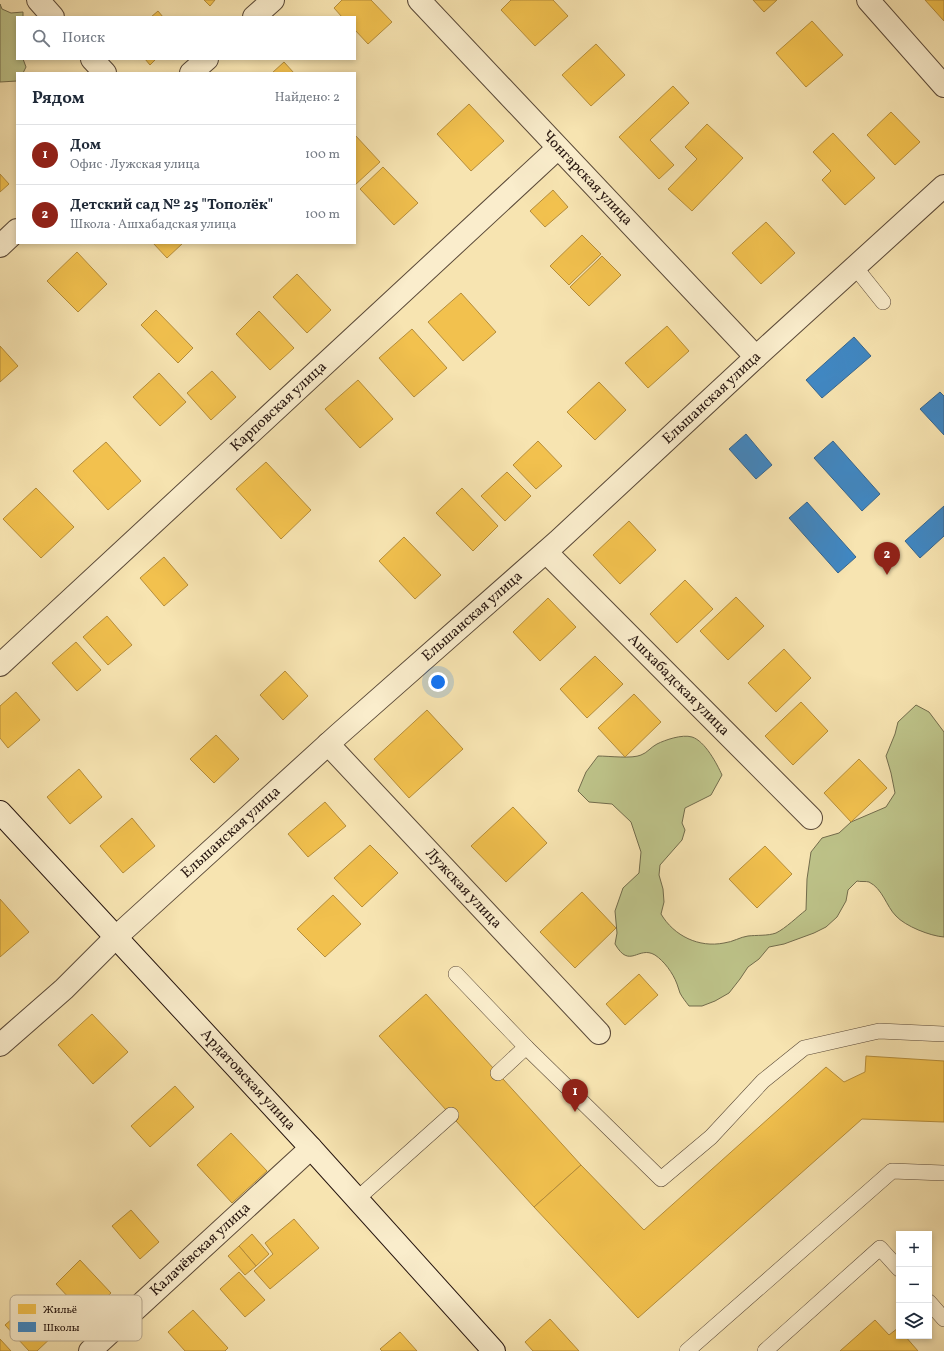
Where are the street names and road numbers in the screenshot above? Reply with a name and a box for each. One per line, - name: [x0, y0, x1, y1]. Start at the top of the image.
- street label: Чонгарская улица: [537, 126, 637, 231]
- street label: Ельшанская улица: [658, 347, 766, 449]
- street label: Карповская улица: [226, 357, 332, 457]
- street label: Ельшанская улица: [418, 566, 527, 667]
- street label: Ашхабадская улица: [623, 629, 734, 741]
- street label: Ельшанская улица: [177, 782, 285, 883]
- street label: Лужская улица: [420, 843, 507, 934]
- street label: Ардатовская улица: [195, 1024, 300, 1135]
- street label: Калачёвская улица: [146, 1198, 255, 1301]

